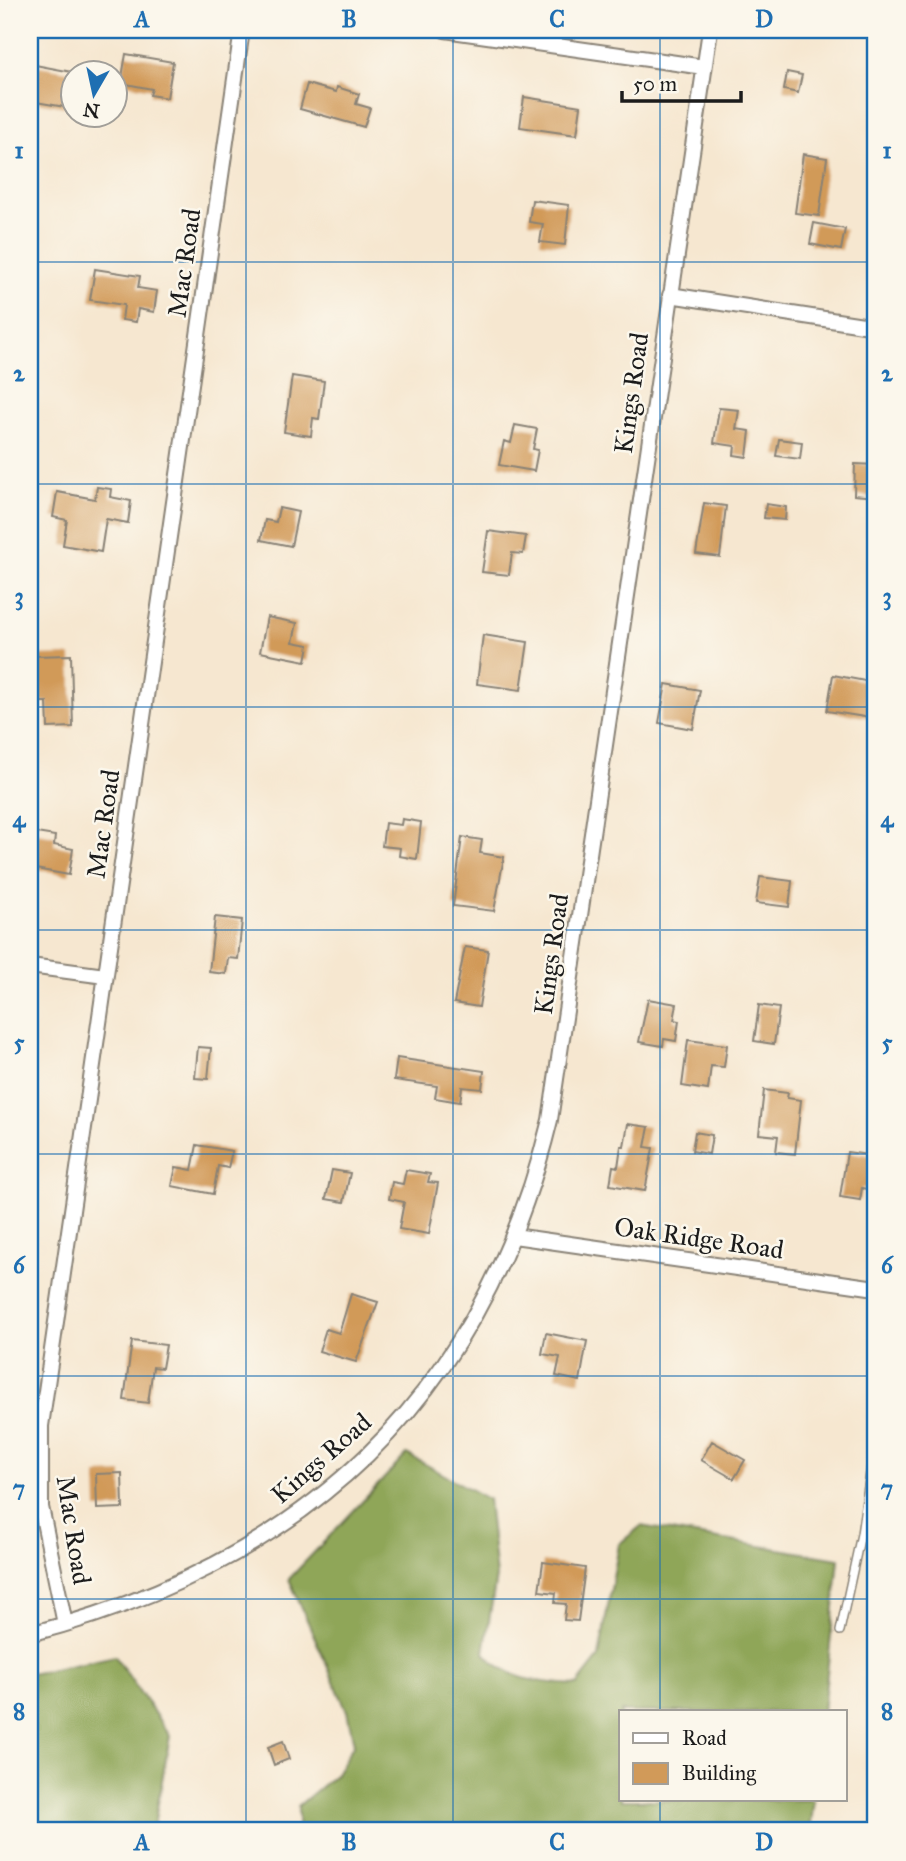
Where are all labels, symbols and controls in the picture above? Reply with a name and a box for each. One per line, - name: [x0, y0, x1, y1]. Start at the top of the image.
- text: A: [132, 5, 150, 33]
- text: B: [341, 5, 357, 33]
- text: C: [549, 5, 565, 33]
- text: D: [755, 5, 773, 33]
- north arrow: [60, 60, 130, 130]
- scale bar: [622, 60, 741, 104]
- text: 50 m: [633, 71, 678, 97]
- text: N: [82, 98, 101, 123]
- text: 1: [14, 136, 24, 164]
- text: 1: [882, 136, 892, 164]
- street label: Mac Road: [161, 206, 207, 320]
- street label: Kings Road: [607, 330, 655, 456]
- text: 2: [13, 359, 25, 387]
- text: 2: [881, 359, 893, 387]
- text: 3: [14, 582, 24, 611]
- text: 3: [882, 582, 892, 611]
- street label: Mac Road: [80, 767, 126, 881]
- text: 4: [13, 805, 27, 833]
- text: 4: [881, 805, 895, 833]
- street label: Kings Road: [527, 891, 575, 1017]
- text: 5: [14, 1028, 25, 1056]
- text: 5: [882, 1028, 893, 1056]
- street label: Oak Ridge Road: [612, 1210, 786, 1266]
- text: 6: [13, 1251, 26, 1279]
- text: 6: [881, 1251, 894, 1279]
- street label: Kings Road: [264, 1406, 378, 1510]
- street label: Mac Road: [50, 1473, 98, 1587]
- text: 7: [13, 1474, 25, 1502]
- text: 7: [881, 1474, 893, 1502]
- text: 8: [13, 1697, 25, 1725]
- text: 8: [881, 1697, 893, 1725]
- legend: [619, 1710, 846, 1801]
- text: Road: [682, 1725, 727, 1751]
- text: Building: [682, 1760, 756, 1786]
- text: A: [132, 1828, 150, 1856]
- text: B: [341, 1828, 357, 1856]
- text: C: [549, 1828, 565, 1856]
- text: D: [755, 1828, 773, 1856]

